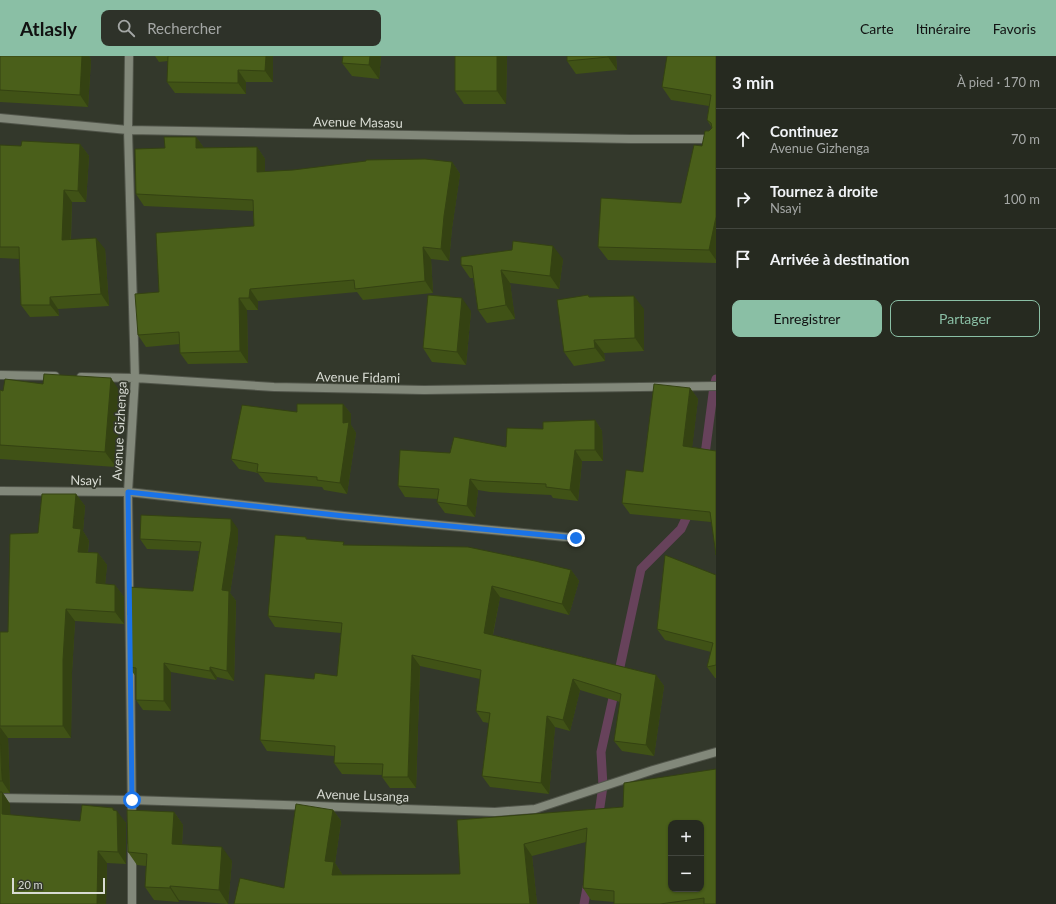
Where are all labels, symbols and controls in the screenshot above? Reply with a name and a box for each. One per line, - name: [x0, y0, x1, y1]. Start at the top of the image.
- search box: [101, 10, 381, 46]
- text: Atlasly: [20, 17, 77, 40]
- icon: search: [115, 17, 137, 39]
- text: Rechercher: [147, 19, 222, 37]
- text: Carte: [860, 20, 894, 37]
- text: Itinéraire: [916, 20, 971, 37]
- text: Favoris: [993, 20, 1036, 37]
- text: 3 min: [732, 72, 774, 93]
- text: À pied · 170 m: [957, 74, 1040, 90]
- street label: Avenue Masasu: [313, 113, 403, 131]
- text: Continuez: [770, 122, 838, 140]
- icon: ahead: [732, 128, 754, 150]
- text: 70 m: [1011, 131, 1040, 147]
- text: Avenue Gizhenga: [770, 140, 869, 156]
- text: Tournez à droite: [770, 182, 878, 200]
- icon: right: [732, 188, 754, 210]
- text: 100 m: [1003, 191, 1040, 207]
- text: Nsayi: [770, 200, 802, 216]
- icon: arrive: [732, 248, 754, 270]
- text: Arrivée à destination: [770, 250, 909, 268]
- button: Enregistrer: [732, 300, 882, 337]
- button: Partager: [890, 300, 1040, 337]
- street label: Avenue Fidami: [316, 368, 400, 386]
- street label: Avenue Gizhenga: [108, 381, 130, 481]
- street label: Nsayi: [70, 472, 102, 488]
- route end: [567, 529, 585, 547]
- street label: Avenue Lusanga: [317, 785, 409, 805]
- route start: [123, 791, 141, 809]
- map controls: [668, 820, 704, 892]
- button: +: [668, 820, 704, 856]
- button: −: [668, 856, 704, 892]
- scale bar: [12, 876, 105, 895]
- text: 20 m: [18, 878, 43, 891]

